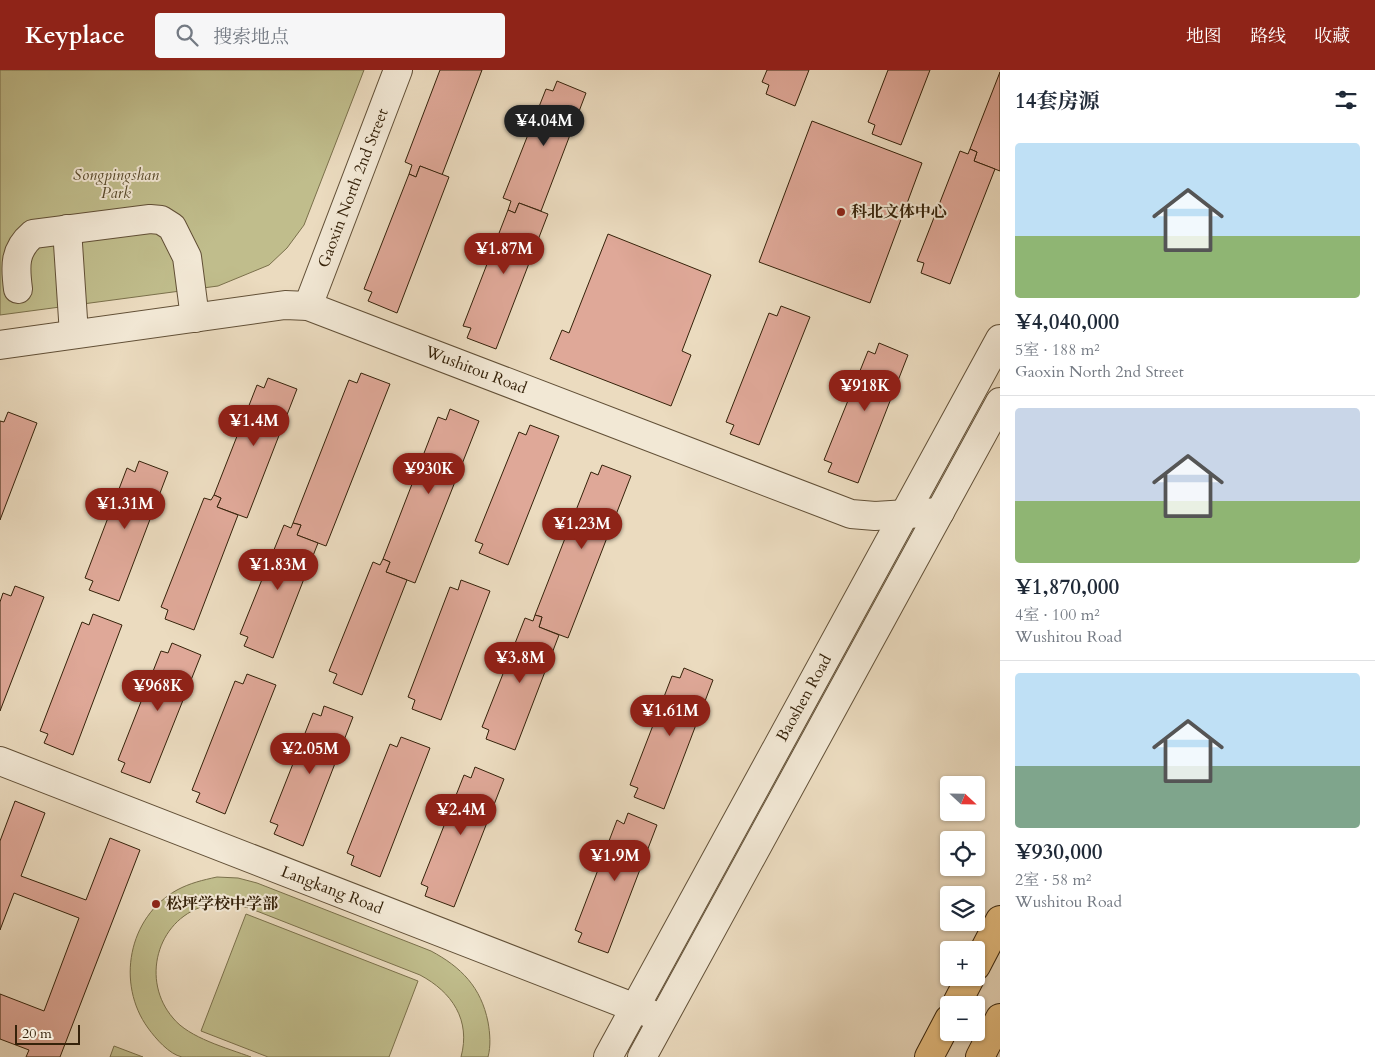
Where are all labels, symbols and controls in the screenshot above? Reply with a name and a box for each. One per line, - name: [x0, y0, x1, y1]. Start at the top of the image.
- search box: [155, 13, 505, 58]
- text: Keyplace: [25, 19, 125, 52]
- icon: search: [173, 21, 201, 49]
- text: 搜索地点: [213, 24, 289, 50]
- text: 地图: [1186, 24, 1222, 49]
- text: 路线: [1250, 24, 1286, 49]
- text: 收藏: [1314, 24, 1350, 49]
- icon: filters: [1332, 86, 1360, 114]
- text: 14套房源: [1015, 87, 1100, 116]
- pin: ¥4.04M: [503, 104, 585, 147]
- street label: Gaoxin North 2nd Street: [312, 105, 394, 271]
- text: ¥4.04M: [515, 110, 573, 132]
- park label: Songpingshan Park: [73, 164, 159, 204]
- icon: home: [1143, 175, 1233, 265]
- place label: 科北文体中心: [851, 201, 947, 223]
- marker: 科北文体中心: [835, 206, 847, 218]
- pin: ¥1.87M: [463, 232, 545, 275]
- text: ¥1.87M: [475, 238, 533, 260]
- text: ¥4,040,000: [1015, 308, 1119, 337]
- text: 5室 · 188 m²: [1015, 339, 1100, 361]
- street label: Wushitou Road: [421, 340, 530, 400]
- text: Gaoxin North 2nd Street: [1015, 361, 1184, 383]
- pin: ¥918K: [830, 370, 900, 412]
- text: ¥918K: [840, 375, 890, 397]
- pin: ¥1.4M: [219, 404, 289, 447]
- text: ¥1.4M: [229, 410, 279, 432]
- icon: home: [1143, 441, 1233, 531]
- pin: ¥930K: [394, 452, 464, 495]
- text: ¥930K: [404, 458, 454, 480]
- pin: ¥1.31M: [84, 488, 166, 530]
- text: ¥1.31M: [96, 493, 154, 515]
- pin: ¥1.23M: [541, 508, 623, 550]
- text: ¥1.23M: [553, 513, 611, 535]
- pin: ¥1.83M: [237, 548, 319, 591]
- text: ¥1.83M: [249, 554, 307, 576]
- text: ¥1,870,000: [1015, 573, 1119, 602]
- text: 4室 · 100 m²: [1015, 604, 1100, 626]
- text: Wushitou Road: [1015, 626, 1122, 648]
- pin: ¥3.8M: [485, 642, 555, 684]
- text: ¥3.8M: [495, 647, 545, 669]
- street label: Baoshen Road: [771, 650, 837, 745]
- pin: ¥968K: [123, 670, 193, 712]
- text: ¥968K: [133, 675, 183, 697]
- pin: ¥1.61M: [629, 694, 711, 737]
- text: ¥1.61M: [641, 700, 699, 722]
- icon: home: [1143, 706, 1233, 796]
- pin: ¥2.05M: [269, 732, 351, 775]
- text: ¥2.05M: [281, 738, 339, 760]
- north arrow: [940, 776, 985, 821]
- map controls: [940, 776, 985, 1041]
- pin: ¥2.4M: [426, 794, 496, 836]
- text: ¥2.4M: [436, 799, 486, 821]
- button: locate: [940, 831, 985, 876]
- text: ¥930,000: [1015, 838, 1102, 867]
- pin: ¥1.9M: [580, 840, 650, 882]
- text: ¥1.9M: [590, 845, 640, 867]
- street label: Langkang Road: [278, 860, 387, 920]
- text: 2室 · 58 m²: [1015, 869, 1091, 891]
- button: layers: [940, 886, 985, 931]
- text: Wushitou Road: [1015, 891, 1122, 913]
- place label: 松坪学校中学部: [166, 893, 279, 915]
- marker: 松坪学校中学部: [150, 898, 162, 910]
- button: +: [940, 941, 985, 986]
- button: −: [940, 996, 985, 1041]
- scale bar: [15, 1022, 80, 1045]
- text: 20 m: [22, 1024, 52, 1043]

